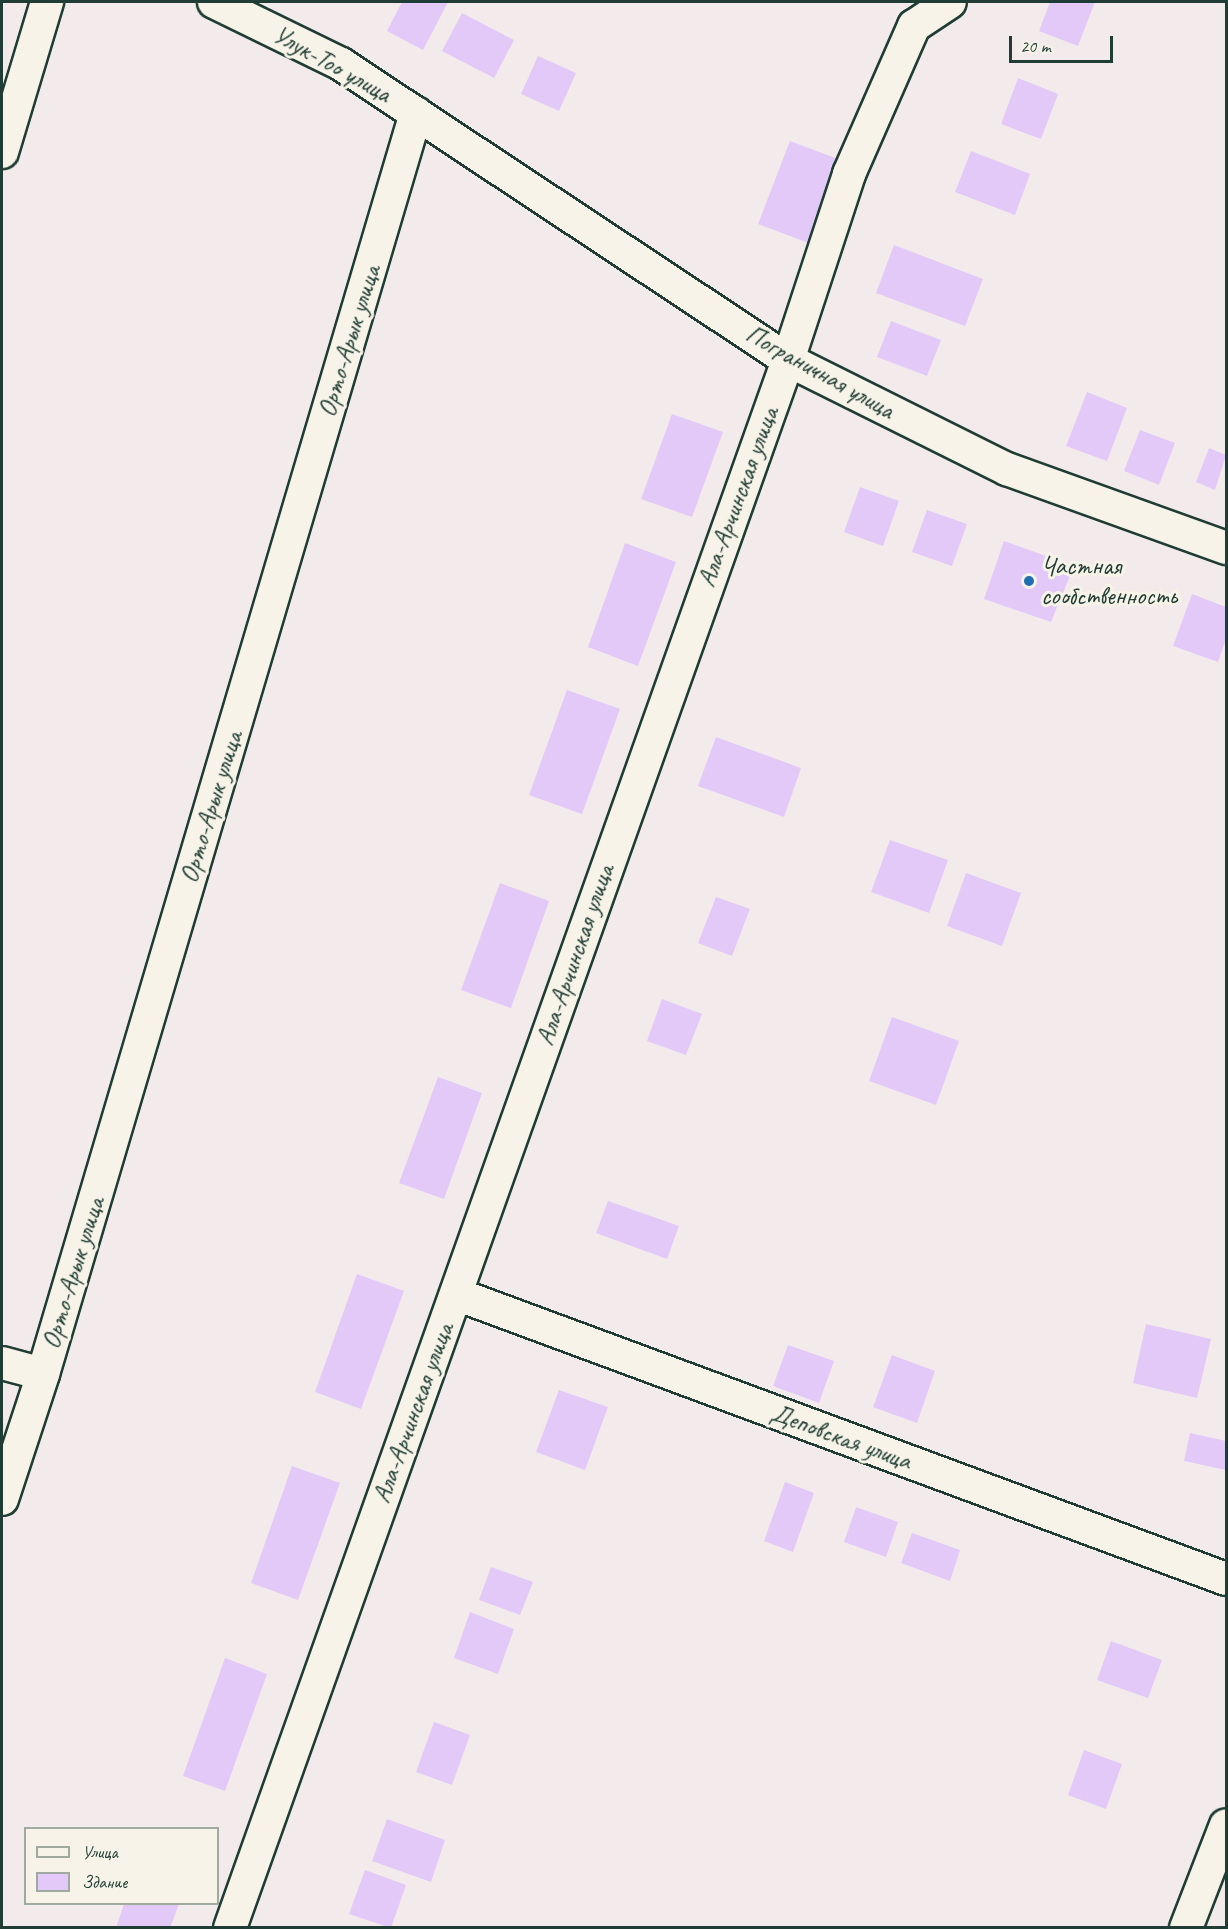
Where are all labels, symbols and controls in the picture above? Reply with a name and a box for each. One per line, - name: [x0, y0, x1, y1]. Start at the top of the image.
- street label: Улук-Тоо улица: [267, 18, 397, 110]
- scale bar: [1012, 24, 1116, 62]
- text: 20 m: [1020, 35, 1051, 57]
- street label: Орто-Арык улица: [311, 261, 387, 421]
- street label: Пограничная улица: [739, 318, 901, 426]
- street label: Ала-Арчинская улица: [691, 403, 785, 591]
- place label: Частная сообственность: [1041, 550, 1177, 612]
- marker: Частная сообственность: [1022, 574, 1036, 588]
- street label: Орто-Арык улица: [173, 727, 249, 887]
- street label: Ала-Арчинская улица: [529, 860, 621, 1050]
- street label: Орто-Арык улица: [35, 1193, 111, 1353]
- street label: Ала-Арчинская улица: [366, 1319, 460, 1507]
- street label: Деповская улица: [765, 1397, 917, 1477]
- legend: [24, 1827, 219, 1905]
- text: Улица: [82, 1841, 118, 1863]
- text: Здание: [82, 1871, 127, 1893]

